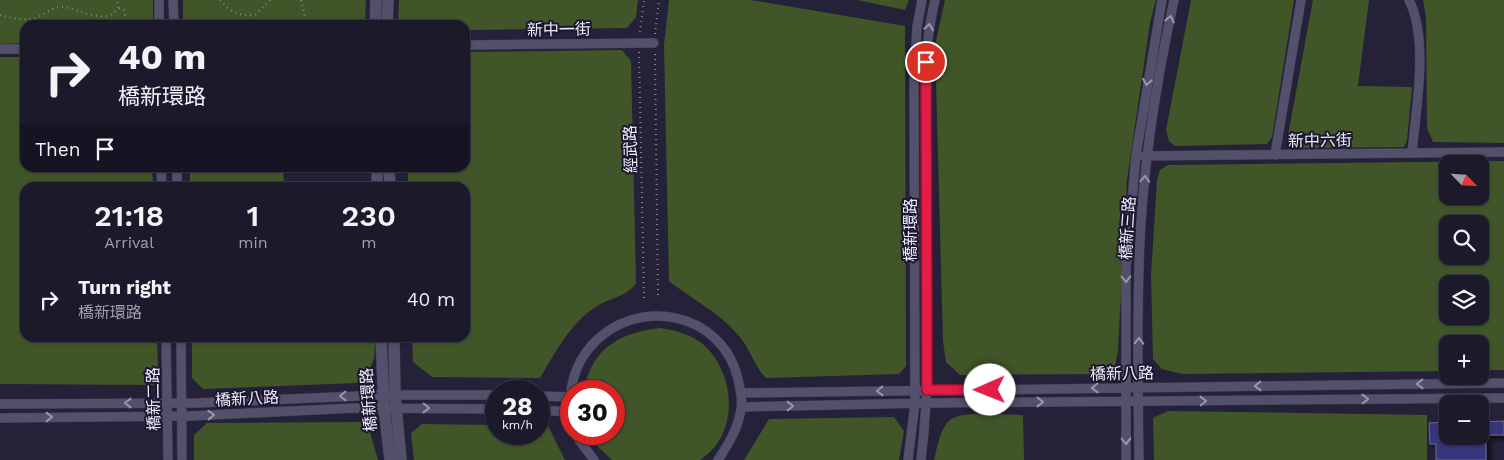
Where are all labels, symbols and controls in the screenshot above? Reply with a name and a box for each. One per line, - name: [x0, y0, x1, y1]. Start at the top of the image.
- one-way arrow: [1165, 14, 1175, 23]
- street label: 新中一街: [527, 19, 591, 40]
- one-way arrow: [924, 22, 934, 31]
- text: 40 m: [118, 36, 206, 78]
- icon: right: [35, 40, 100, 105]
- pin: [905, 41, 947, 83]
- icon: arrive: [912, 48, 940, 76]
- one-way arrow: [1142, 79, 1153, 87]
- text: 橋新環路: [118, 84, 206, 109]
- street label: 經武路: [621, 125, 640, 173]
- street label: 新中六街: [1288, 130, 1352, 151]
- icon: arrive: [91, 135, 119, 163]
- text: Then: [35, 138, 81, 161]
- north arrow: [1439, 155, 1489, 205]
- map controls: [1439, 155, 1489, 445]
- one-way arrow: [1140, 175, 1151, 183]
- street label: 橋新三路: [1116, 195, 1139, 261]
- text: 21:18: [94, 198, 164, 233]
- text: 1: [247, 198, 259, 233]
- text: 230: [342, 198, 396, 233]
- street label: 橋新環路: [901, 198, 920, 262]
- button: search: [1439, 215, 1489, 265]
- text: Arrival: [104, 233, 154, 252]
- text: min: [238, 233, 268, 252]
- text: m: [361, 233, 376, 252]
- one-way arrow: [1121, 275, 1131, 283]
- button: layers: [1439, 275, 1489, 325]
- text: Turn right: [78, 276, 171, 299]
- icon: right: [35, 286, 63, 314]
- text: 40 m: [407, 288, 455, 311]
- text: 橋新環路: [78, 303, 142, 322]
- button: +: [1439, 335, 1489, 385]
- one-way arrow: [1134, 337, 1144, 345]
- position arrow: [963, 363, 1015, 415]
- street label: 橋新八路: [1090, 363, 1154, 384]
- street label: 橋新二路: [143, 367, 164, 431]
- street label: 橋新環路: [357, 367, 380, 433]
- one-way arrow: [1416, 379, 1424, 389]
- speed limit sign: 30: [560, 380, 625, 445]
- one-way arrow: [1254, 381, 1262, 391]
- one-way arrow: [1091, 383, 1099, 393]
- one-way arrow: [876, 386, 884, 396]
- street label: 橋新八路: [215, 387, 279, 410]
- one-way arrow: [338, 391, 346, 401]
- text: 28: [502, 392, 533, 421]
- one-way arrow: [1361, 394, 1369, 405]
- button: −: [1439, 395, 1489, 445]
- one-way arrow: [1199, 396, 1207, 406]
- one-way arrow: [1036, 397, 1044, 407]
- one-way arrow: [123, 398, 131, 408]
- one-way arrow: [786, 401, 794, 411]
- one-way arrow: [422, 403, 430, 413]
- one-way arrow: [208, 410, 215, 420]
- one-way arrow: [45, 412, 53, 422]
- text: km/h: [502, 418, 533, 432]
- one-way arrow: [1121, 438, 1131, 445]

